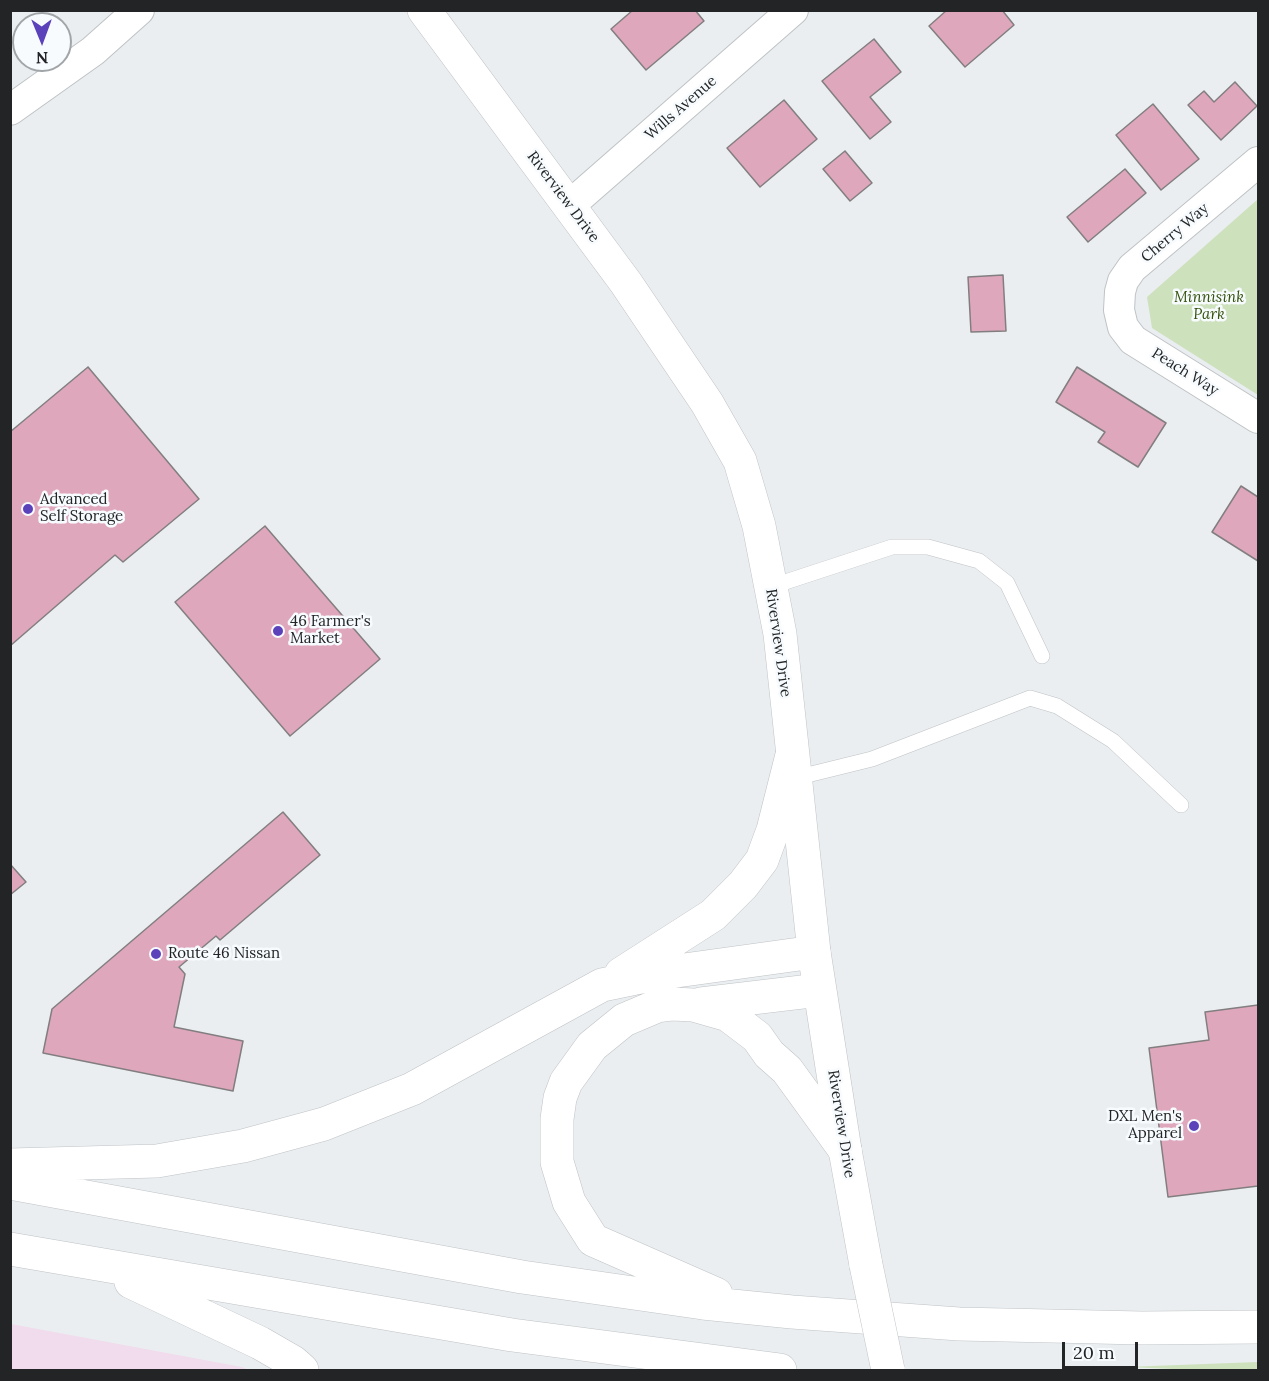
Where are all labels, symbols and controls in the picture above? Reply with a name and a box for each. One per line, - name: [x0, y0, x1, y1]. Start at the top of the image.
- north arrow: [12, 12, 72, 72]
- text: N: [36, 48, 49, 68]
- street label: Wills Avenue: [642, 72, 720, 144]
- street label: Riverview Drive: [523, 148, 603, 246]
- street label: Cherry Way: [1138, 200, 1212, 266]
- park label: Minnisink Park: [1174, 289, 1244, 324]
- street label: Peach Way: [1148, 344, 1222, 400]
- place label: Advanced Self Storage: [40, 491, 123, 526]
- marker: Advanced Self Storage: [21, 502, 35, 516]
- street label: Riverview Drive: [761, 588, 795, 698]
- place label: 46 Farmer's Market: [290, 613, 371, 648]
- marker: 46 Farmer's Market: [271, 624, 285, 638]
- place label: Route 46 Nissan: [168, 945, 280, 963]
- marker: Route 46 Nissan: [149, 947, 163, 961]
- street label: Riverview Drive: [824, 1069, 858, 1179]
- place label: DXL Men's Apparel: [1108, 1108, 1182, 1143]
- marker: DXL Men's Apparel: [1187, 1119, 1201, 1133]
- scale bar: [1065, 1330, 1142, 1368]
- text: 20 m: [1073, 1341, 1115, 1364]

